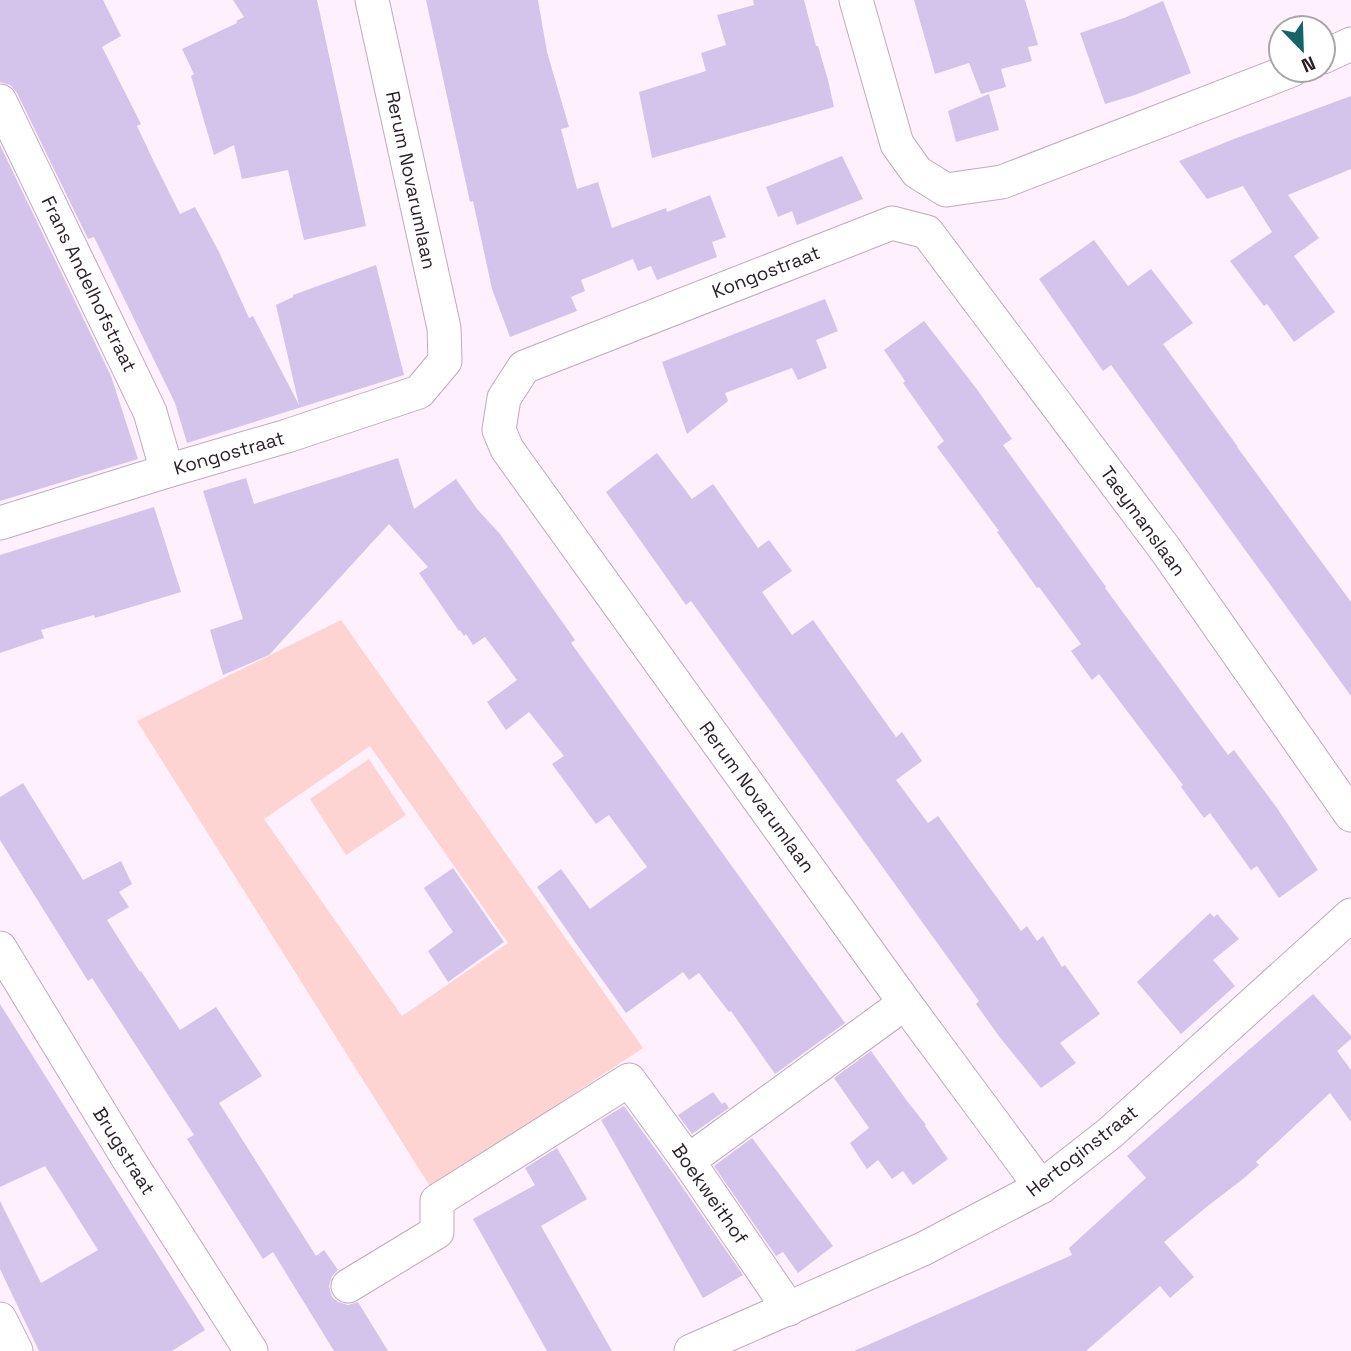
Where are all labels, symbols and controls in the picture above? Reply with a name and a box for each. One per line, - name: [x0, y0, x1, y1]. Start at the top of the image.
- north arrow: [1267, 14, 1337, 84]
- text: N: [1298, 50, 1319, 78]
- street label: Rerum Novarumlaan: [380, 89, 442, 271]
- street label: Frans Andelhofstraat: [36, 192, 142, 376]
- street label: Kongostraat: [708, 240, 824, 304]
- street label: Kongostraat: [171, 425, 287, 481]
- street label: Taeymanslaan: [1095, 461, 1191, 581]
- street label: Rerum Novarumlaan: [694, 716, 820, 878]
- street label: Hertoginstraat: [1021, 1100, 1143, 1202]
- street label: Brugstraat: [87, 1102, 161, 1200]
- street label: Boekweithof: [666, 1139, 754, 1249]

